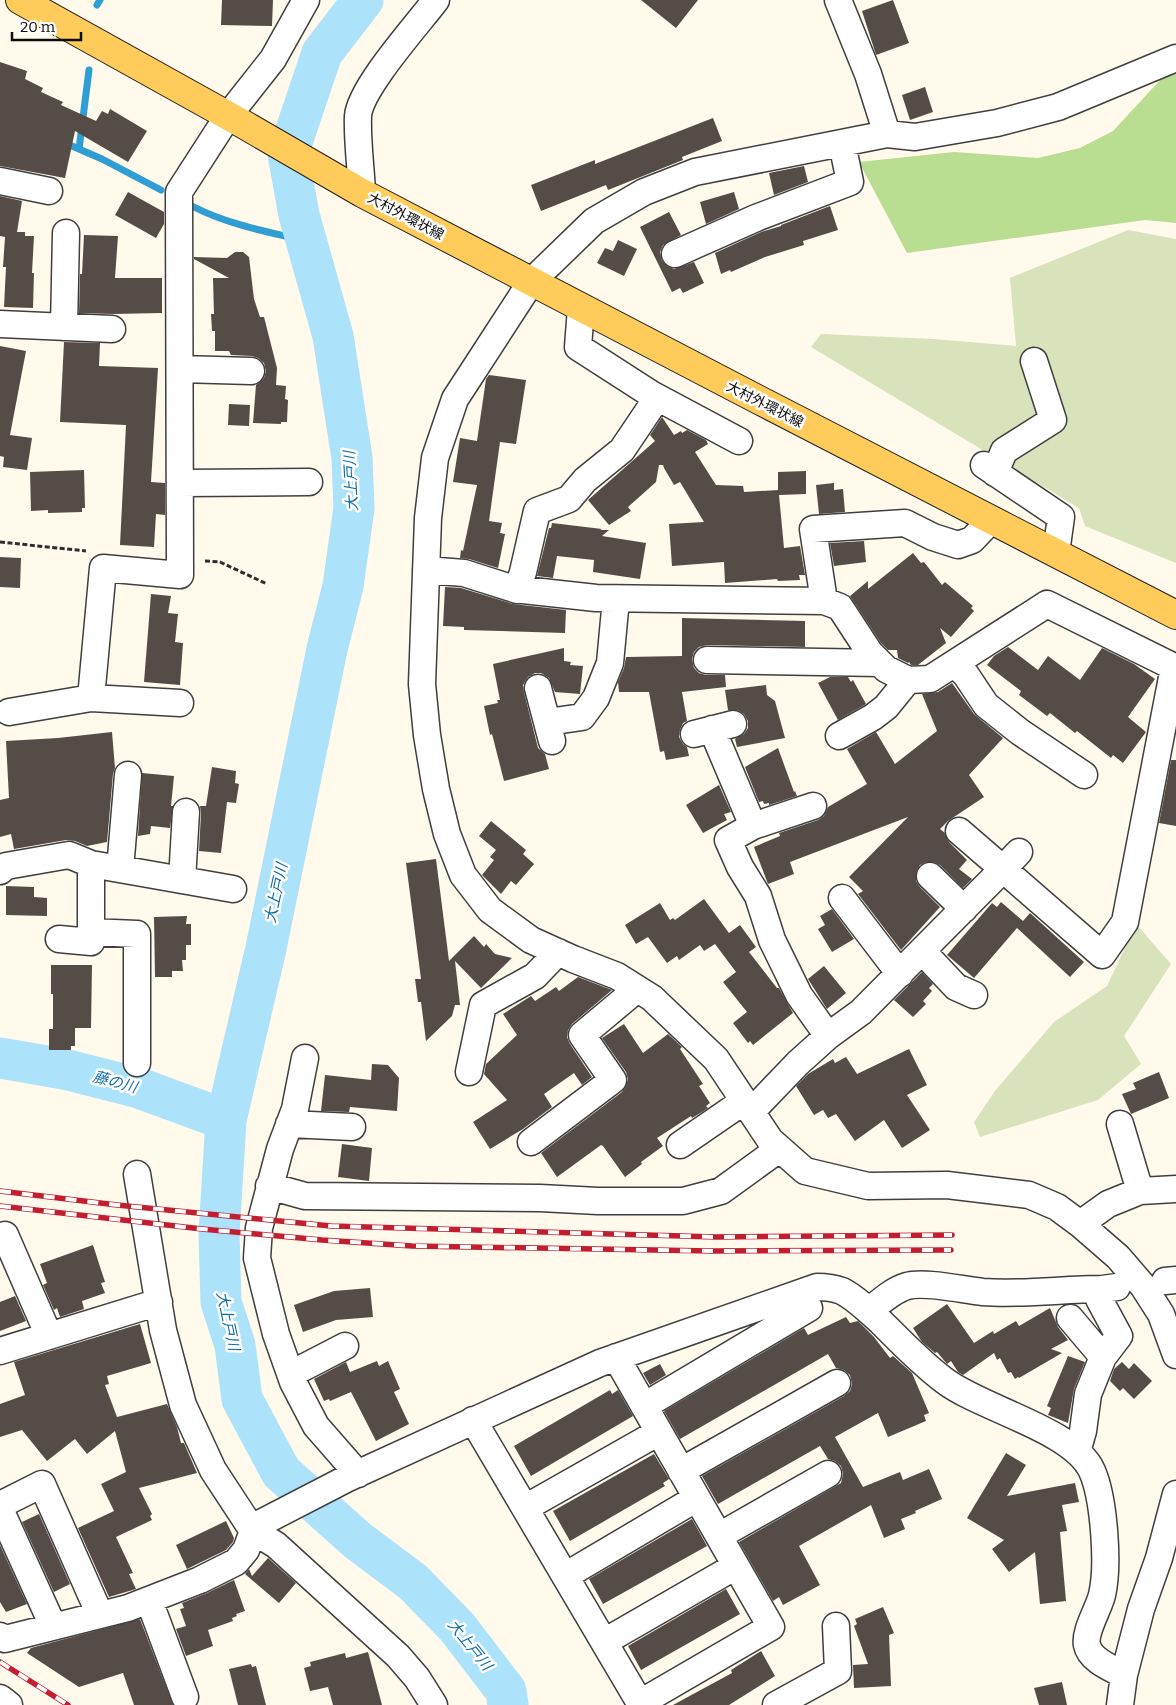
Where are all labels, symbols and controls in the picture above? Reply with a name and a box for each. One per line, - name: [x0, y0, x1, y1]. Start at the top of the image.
- scale bar: [12, 10, 81, 42]
- text: 20 m: [20, 18, 56, 36]
- street label: 大村外環状線: [365, 189, 447, 244]
- street label: 大村外環状線: [723, 378, 806, 431]
- water label: 大上戸川: [340, 449, 362, 511]
- water label: 大上戸川: [261, 860, 291, 924]
- water label: 藤の川: [91, 1067, 141, 1097]
- water label: 大上戸川: [213, 1290, 243, 1354]
- water label: 大上戸川: [444, 1616, 497, 1676]

